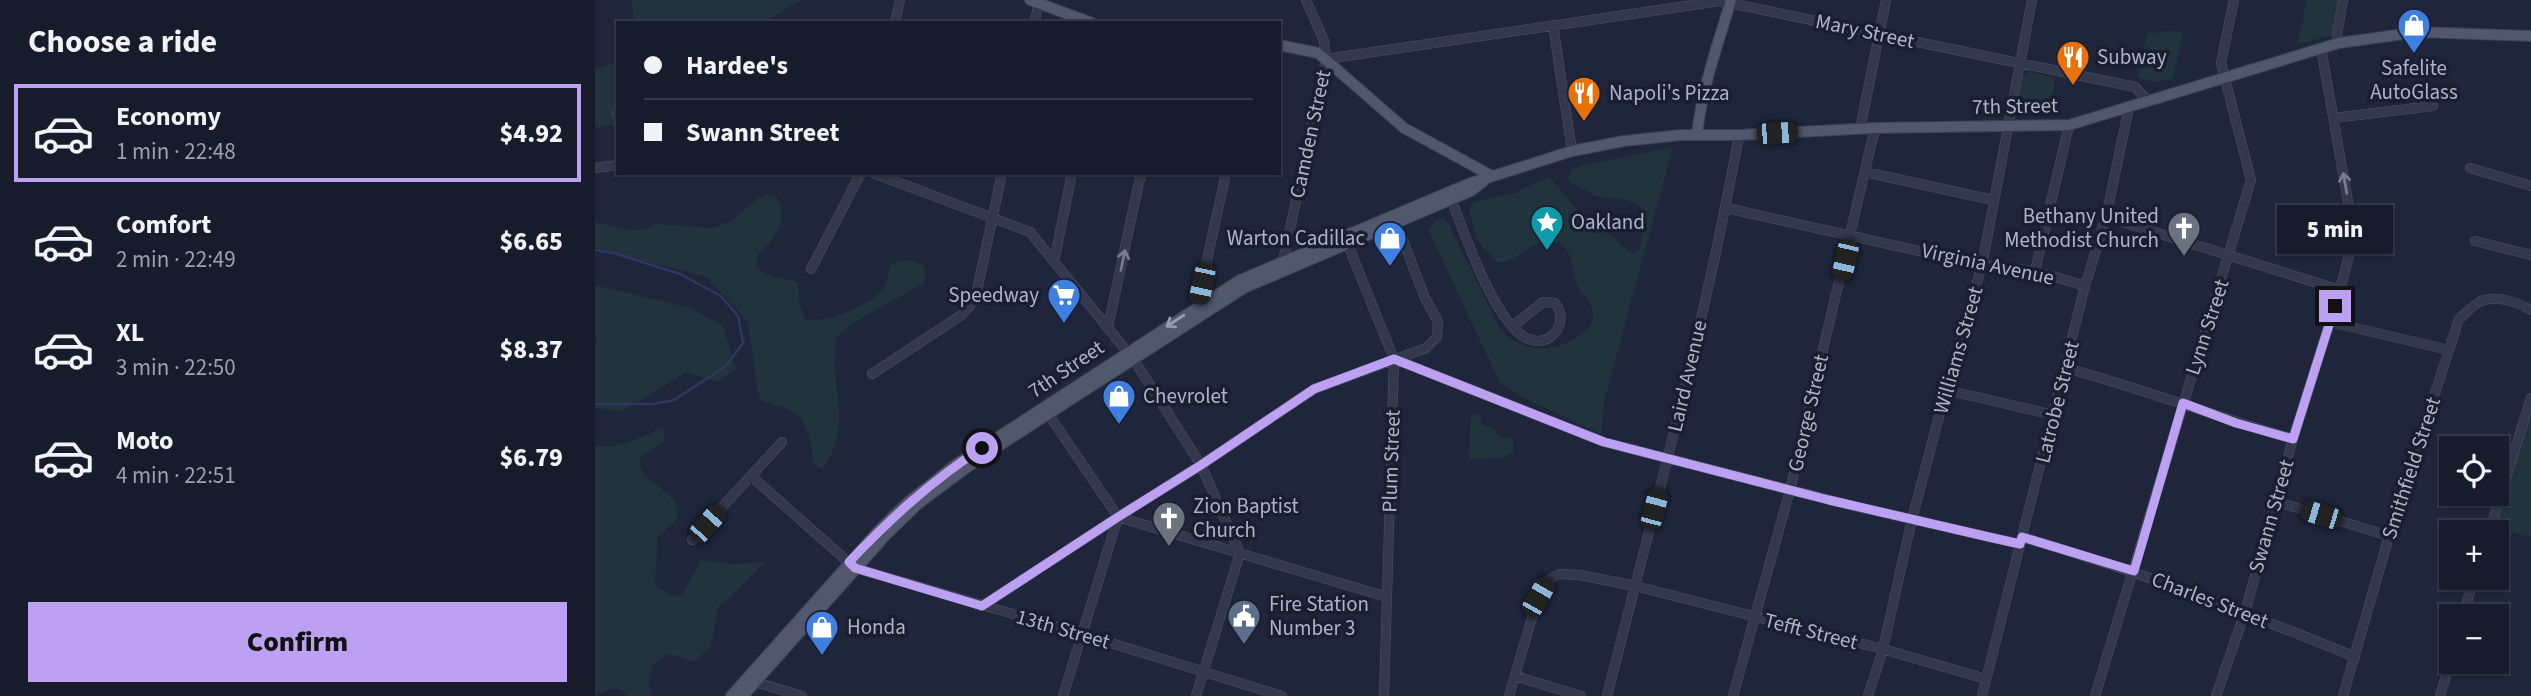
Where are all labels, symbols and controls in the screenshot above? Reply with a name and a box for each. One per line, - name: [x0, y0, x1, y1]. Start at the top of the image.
- street label: Mary Street: [1813, 6, 1917, 56]
- shop icon: Safelite AutoGlass: [2395, 6, 2433, 55]
- text: Choose a ride: [28, 19, 217, 65]
- restaurant icon: Subway: [2054, 38, 2092, 87]
- place label: Subway: [2097, 42, 2167, 72]
- text: Hardee's: [686, 47, 788, 84]
- place label: Safelite AutoGlass: [2370, 53, 2458, 107]
- street label: Camden Street: [1282, 67, 1338, 201]
- restaurant icon: Napoli's Pizza: [1565, 74, 1603, 123]
- place label: Napoli's Pizza: [1609, 78, 1730, 108]
- street label: 7th Street: [1972, 90, 2058, 122]
- text: Economy: [116, 98, 221, 135]
- icon: car: [32, 102, 95, 165]
- text: Swann Street: [686, 114, 839, 151]
- text: $4.92: [499, 115, 563, 152]
- car: [1756, 121, 1799, 145]
- text: 1 min · 22:48: [116, 135, 236, 168]
- one-way arrow: [2338, 173, 2351, 195]
- place label: Bethany United Methodist Church: [2004, 201, 2159, 255]
- place icon: Oakland: [1528, 203, 1566, 252]
- callout: 5 min: [2277, 204, 2393, 254]
- text: Comfort: [116, 206, 211, 243]
- place label: Oakland: [1571, 207, 1645, 237]
- church icon: Bethany United Methodist Church: [2165, 209, 2203, 258]
- icon: car: [32, 210, 95, 273]
- text: 5 min: [2307, 213, 2363, 246]
- shop icon: Warton Cadillac: [1371, 219, 1409, 268]
- text: $6.65: [499, 223, 563, 260]
- place label: Warton Cadillac: [1227, 223, 1365, 253]
- street label: Virginia Avenue: [1919, 235, 2057, 293]
- car: [1831, 237, 1860, 283]
- text: 2 min · 22:49: [116, 243, 236, 276]
- one-way arrow: [1116, 249, 1130, 272]
- car: [1188, 261, 1217, 307]
- street label: Lynn Street: [2177, 275, 2237, 379]
- supermarket icon: Speedway: [1045, 276, 1083, 325]
- place label: Speedway: [948, 280, 1039, 310]
- street label: Williams Street: [1926, 283, 1990, 417]
- route end: [2319, 290, 2351, 322]
- text: XL: [116, 314, 144, 351]
- one-way arrow: [1165, 314, 1185, 328]
- street label: Laird Avenue: [1660, 317, 1714, 435]
- icon: car: [32, 318, 95, 381]
- text: $8.37: [499, 331, 563, 368]
- street label: 7th Street: [1022, 333, 1110, 405]
- street label: Latrobe Street: [2027, 338, 2087, 466]
- text: 3 min · 22:50: [116, 351, 236, 384]
- street label: George Street: [1780, 351, 1836, 475]
- shop icon: Chevrolet: [1100, 377, 1138, 426]
- place label: Chevrolet: [1143, 381, 1228, 411]
- street label: Smithfield Street: [2374, 393, 2448, 543]
- street label: Plum Street: [1374, 409, 1408, 513]
- text: Moto: [116, 422, 173, 459]
- icon: car: [32, 426, 95, 489]
- route start: [966, 432, 998, 464]
- map controls: [2439, 436, 2509, 674]
- button: locate: [2439, 436, 2509, 506]
- text: $6.79: [499, 439, 563, 476]
- street label: Swann Street: [2241, 456, 2301, 576]
- text: 4 min · 22:51: [116, 459, 236, 492]
- car: [1639, 486, 1670, 532]
- place label: Zion Baptist Church: [1193, 491, 1299, 545]
- church icon: Zion Baptist Church: [1150, 499, 1188, 548]
- car: [2298, 499, 2345, 531]
- car: [686, 501, 729, 547]
- button: +: [2439, 520, 2509, 590]
- street label: Charles Street: [2147, 564, 2273, 636]
- car: [1519, 574, 1558, 620]
- place label: Fire Station Number 3: [1269, 589, 1369, 643]
- public building icon: Fire Station Number 3: [1225, 597, 1263, 646]
- street label: 13th Street: [1013, 601, 1113, 657]
- button: Confirm: [28, 602, 567, 682]
- button: −: [2439, 604, 2509, 674]
- street label: Tefft Street: [1761, 605, 1861, 657]
- shop icon: Honda: [803, 608, 841, 657]
- place label: Honda: [847, 612, 906, 642]

